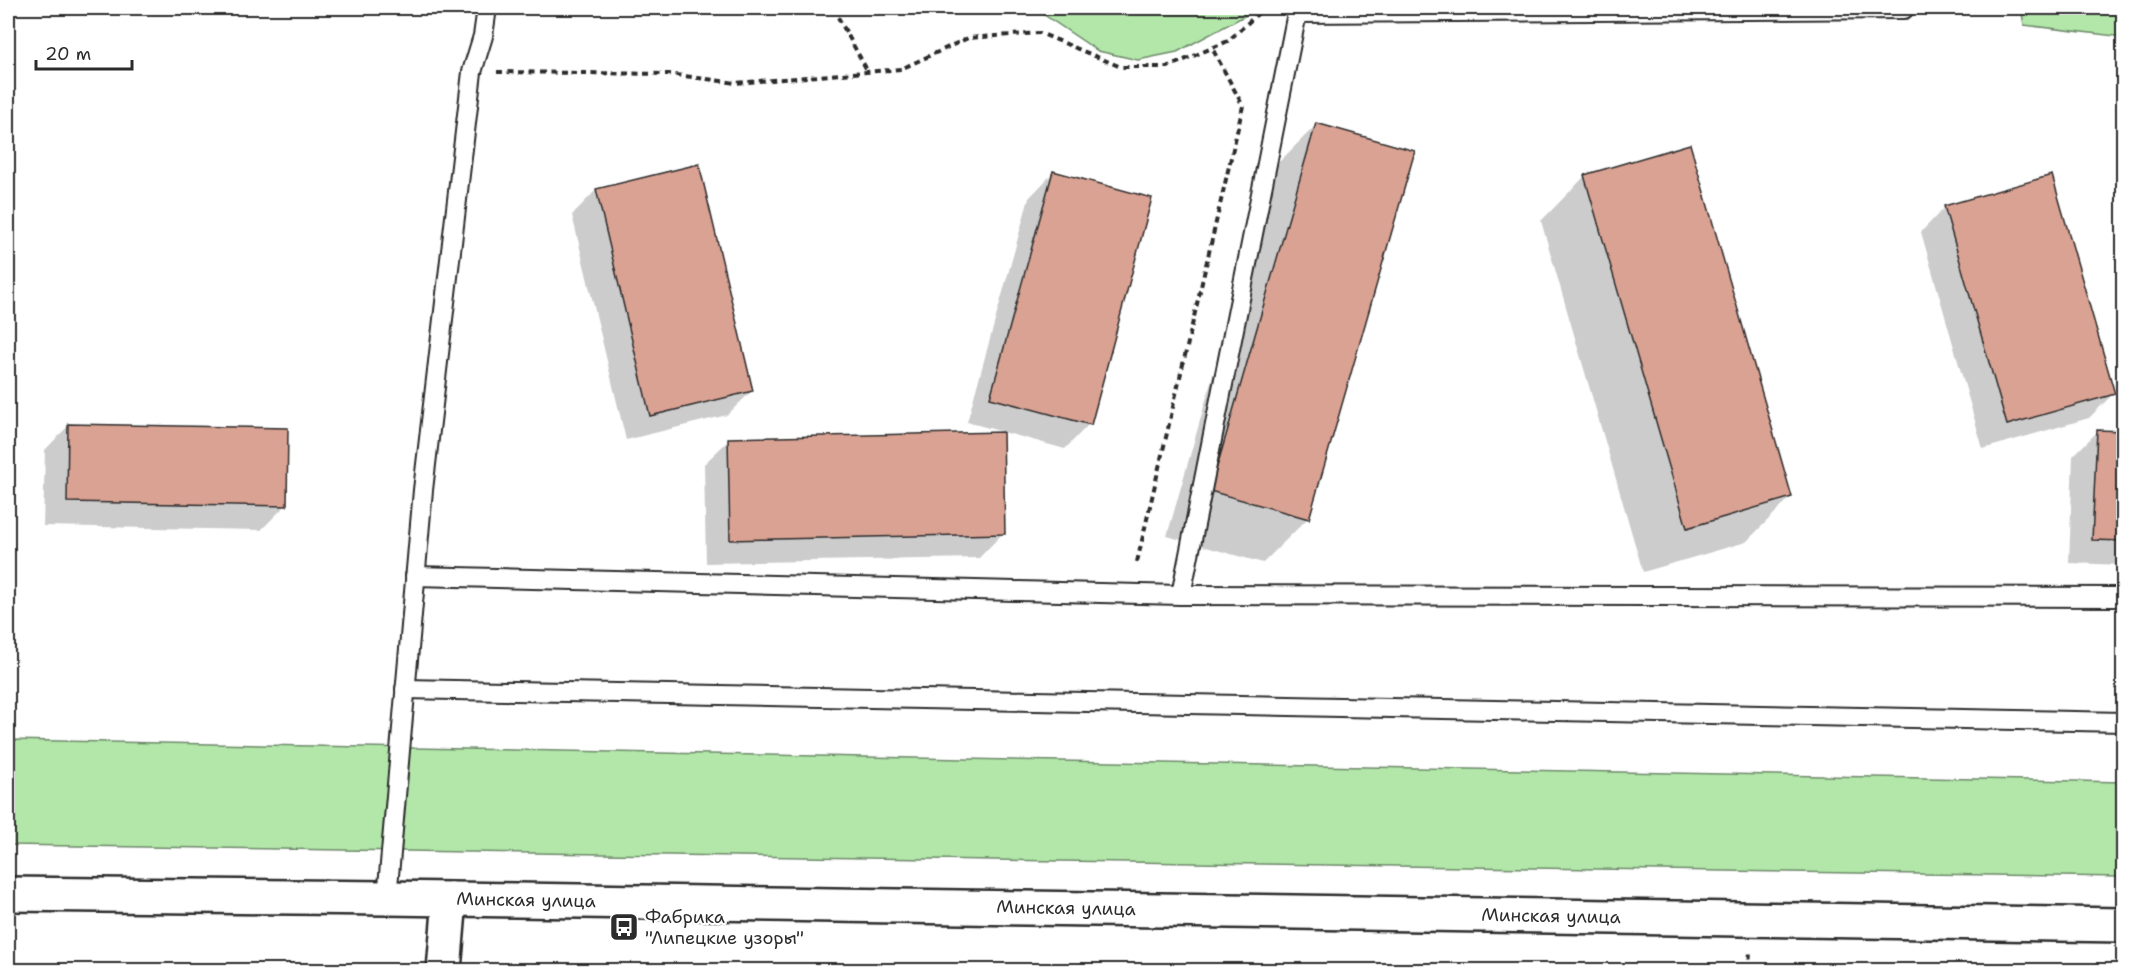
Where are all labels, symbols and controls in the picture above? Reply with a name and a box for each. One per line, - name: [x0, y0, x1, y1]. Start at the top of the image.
- scale bar: [36, 33, 132, 71]
- text: 20 m: [45, 42, 91, 66]
- street label: Минская улица: [456, 887, 596, 913]
- street label: Минская улица: [996, 895, 1136, 921]
- street label: Минская улица: [1481, 903, 1621, 929]
- place label: Фабрика "Липецкие узоры": [645, 905, 804, 950]
- bus stop icon: Фабрика "Липецкие узоры": [608, 911, 640, 943]

